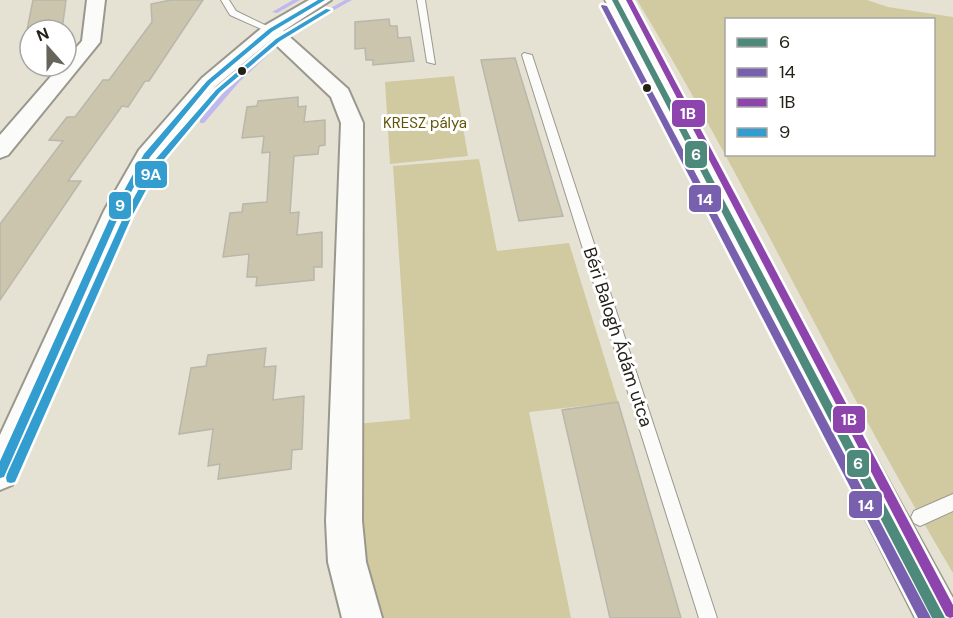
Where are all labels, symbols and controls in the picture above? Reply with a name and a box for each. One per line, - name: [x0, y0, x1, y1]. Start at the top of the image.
- north arrow: [18, 18, 78, 78]
- legend: [725, 18, 935, 156]
- text: N: [34, 23, 52, 46]
- text: 6: [779, 30, 790, 54]
- text: 14: [779, 60, 796, 84]
- unlabelled marker: [236, 65, 248, 77]
- unlabelled marker: [641, 82, 653, 94]
- text: 1B: [779, 90, 796, 114]
- line badge: 1B: [671, 99, 706, 128]
- text: 1B: [680, 103, 696, 124]
- park label: KRESZ pálya: [383, 113, 467, 133]
- text: 9: [779, 120, 790, 144]
- line badge: 6: [684, 140, 708, 169]
- text: 6: [691, 144, 701, 165]
- line badge: 9A: [134, 160, 168, 189]
- text: 9A: [141, 164, 161, 185]
- line badge: 14: [688, 184, 722, 213]
- text: 14: [697, 189, 713, 210]
- line badge: 9: [108, 191, 132, 220]
- text: 9: [115, 195, 125, 216]
- street label: Béri Balogh Ádám utca: [578, 244, 658, 430]
- line badge: 1B: [832, 405, 866, 434]
- text: 1B: [841, 409, 857, 430]
- line badge: 6: [846, 449, 870, 478]
- text: 6: [853, 453, 863, 474]
- line badge: 14: [848, 490, 883, 519]
- text: 14: [858, 495, 874, 516]

